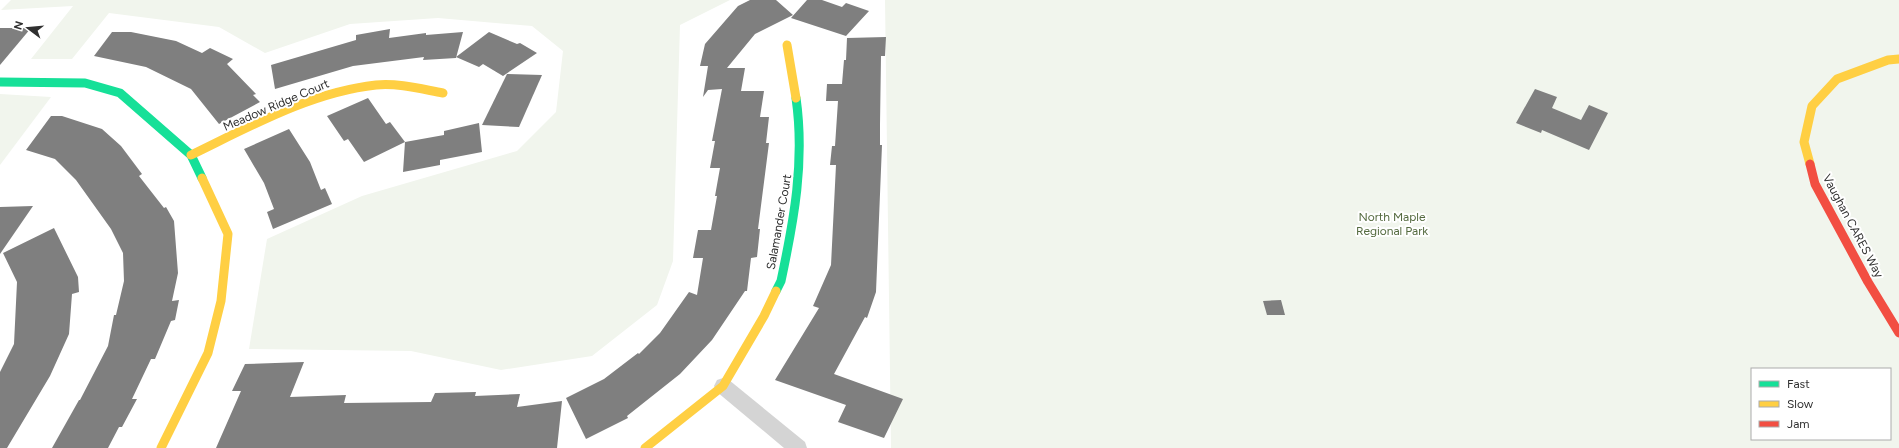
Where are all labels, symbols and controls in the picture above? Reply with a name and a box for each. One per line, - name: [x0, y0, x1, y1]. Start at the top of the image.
- north arrow: [8, 8, 48, 48]
- text: N: [11, 19, 26, 31]
- street label: Meadow Ridge Court: [221, 76, 332, 134]
- street label: Vaughan CARES Way: [1820, 172, 1887, 281]
- street label: Salamander Court: [764, 173, 794, 271]
- park label: North Maple Regional Park: [1356, 210, 1428, 238]
- legend: [1751, 368, 1891, 440]
- text: Fast: [1787, 377, 1810, 391]
- text: Slow: [1787, 397, 1814, 411]
- text: Jam: [1787, 417, 1810, 431]

